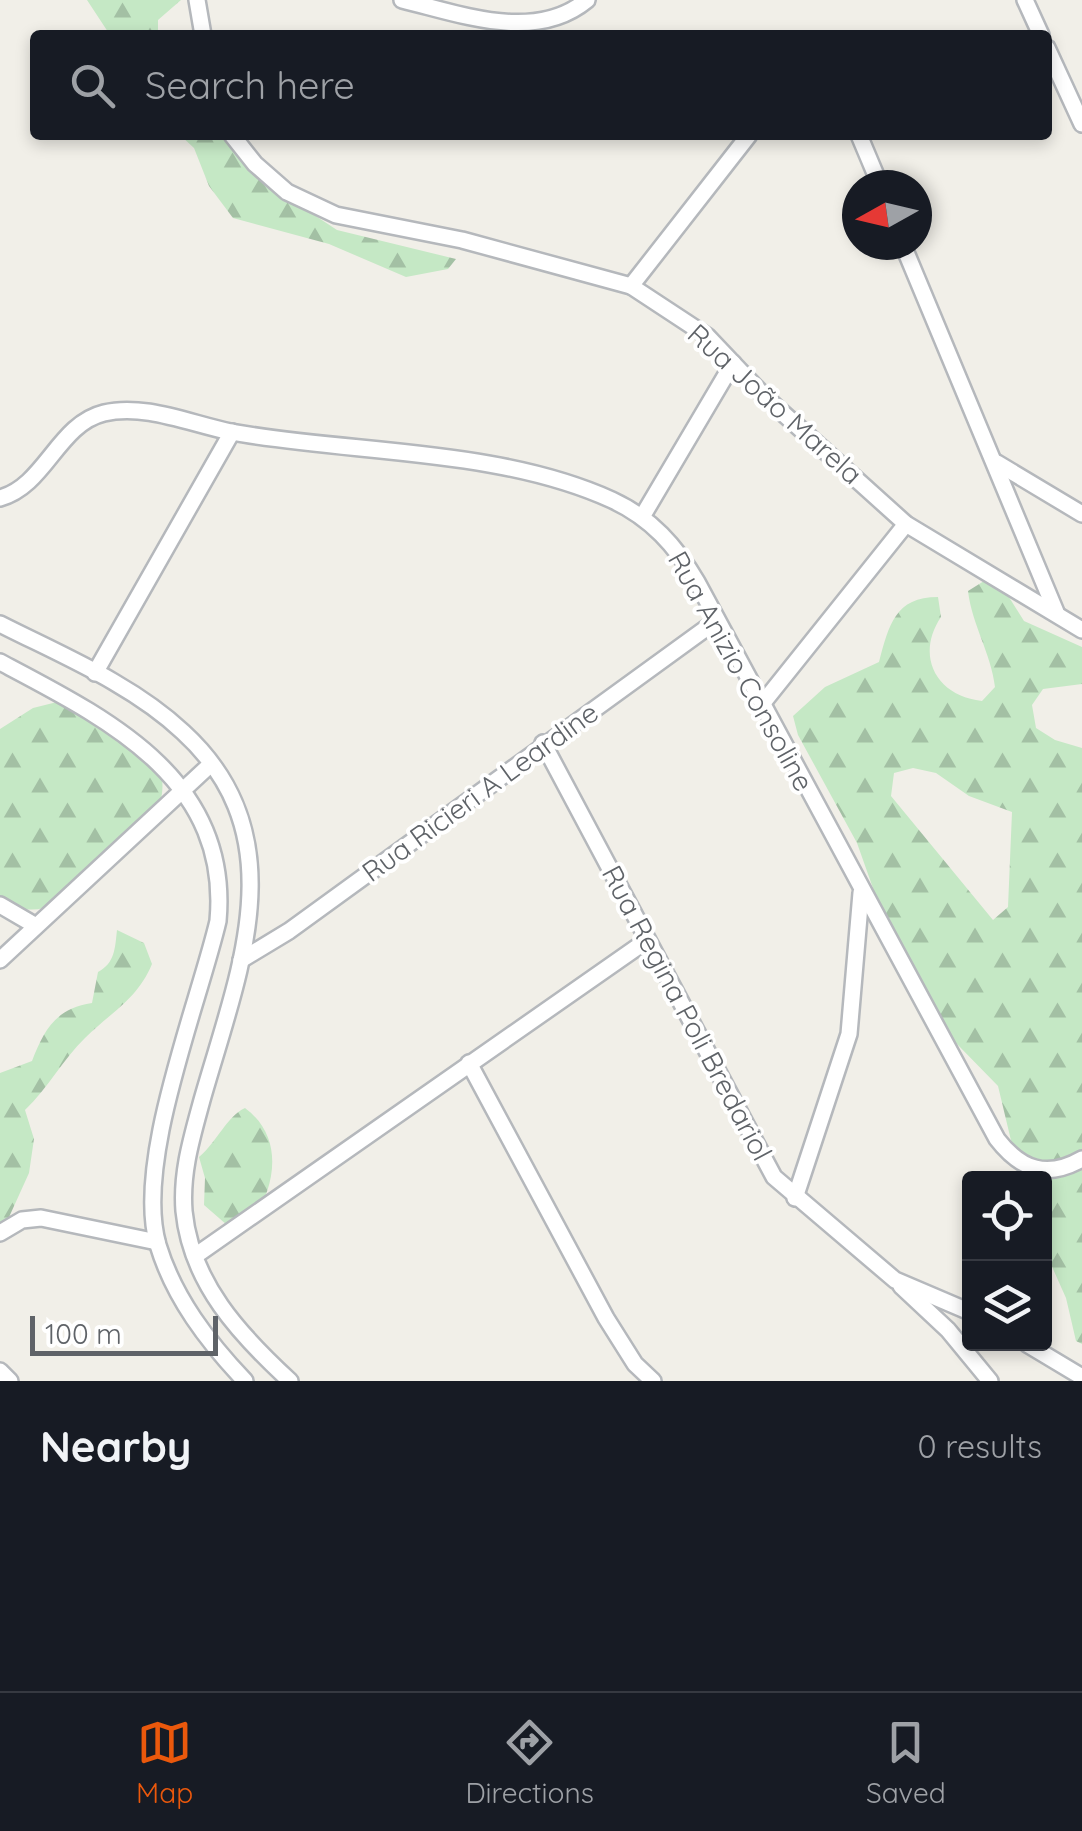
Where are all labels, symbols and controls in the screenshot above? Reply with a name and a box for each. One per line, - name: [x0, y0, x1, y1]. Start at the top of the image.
- search box: [30, 30, 1052, 140]
- icon: search: [65, 58, 120, 113]
- text: Search here: [145, 61, 355, 109]
- north arrow: [842, 170, 932, 260]
- street label: Rua João Marela: [681, 316, 870, 491]
- street label: Rua Anizio Consoline: [661, 545, 822, 797]
- street label: Rua Ricieri A Leardine: [355, 694, 605, 889]
- street label: Rua Regina Poli Bredariol: [595, 859, 780, 1166]
- map controls: [962, 1171, 1052, 1351]
- button: locate: [962, 1171, 1052, 1261]
- button: layers: [962, 1261, 1052, 1351]
- scale bar: [30, 1311, 218, 1356]
- text: 100 m: [45, 1316, 122, 1351]
- text: Nearby: [40, 1420, 191, 1473]
- text: 0 results: [918, 1426, 1042, 1466]
- tab: Map: [136, 1715, 193, 1810]
- tab: Directions: [465, 1715, 594, 1810]
- tab: Saved: [866, 1715, 946, 1810]

